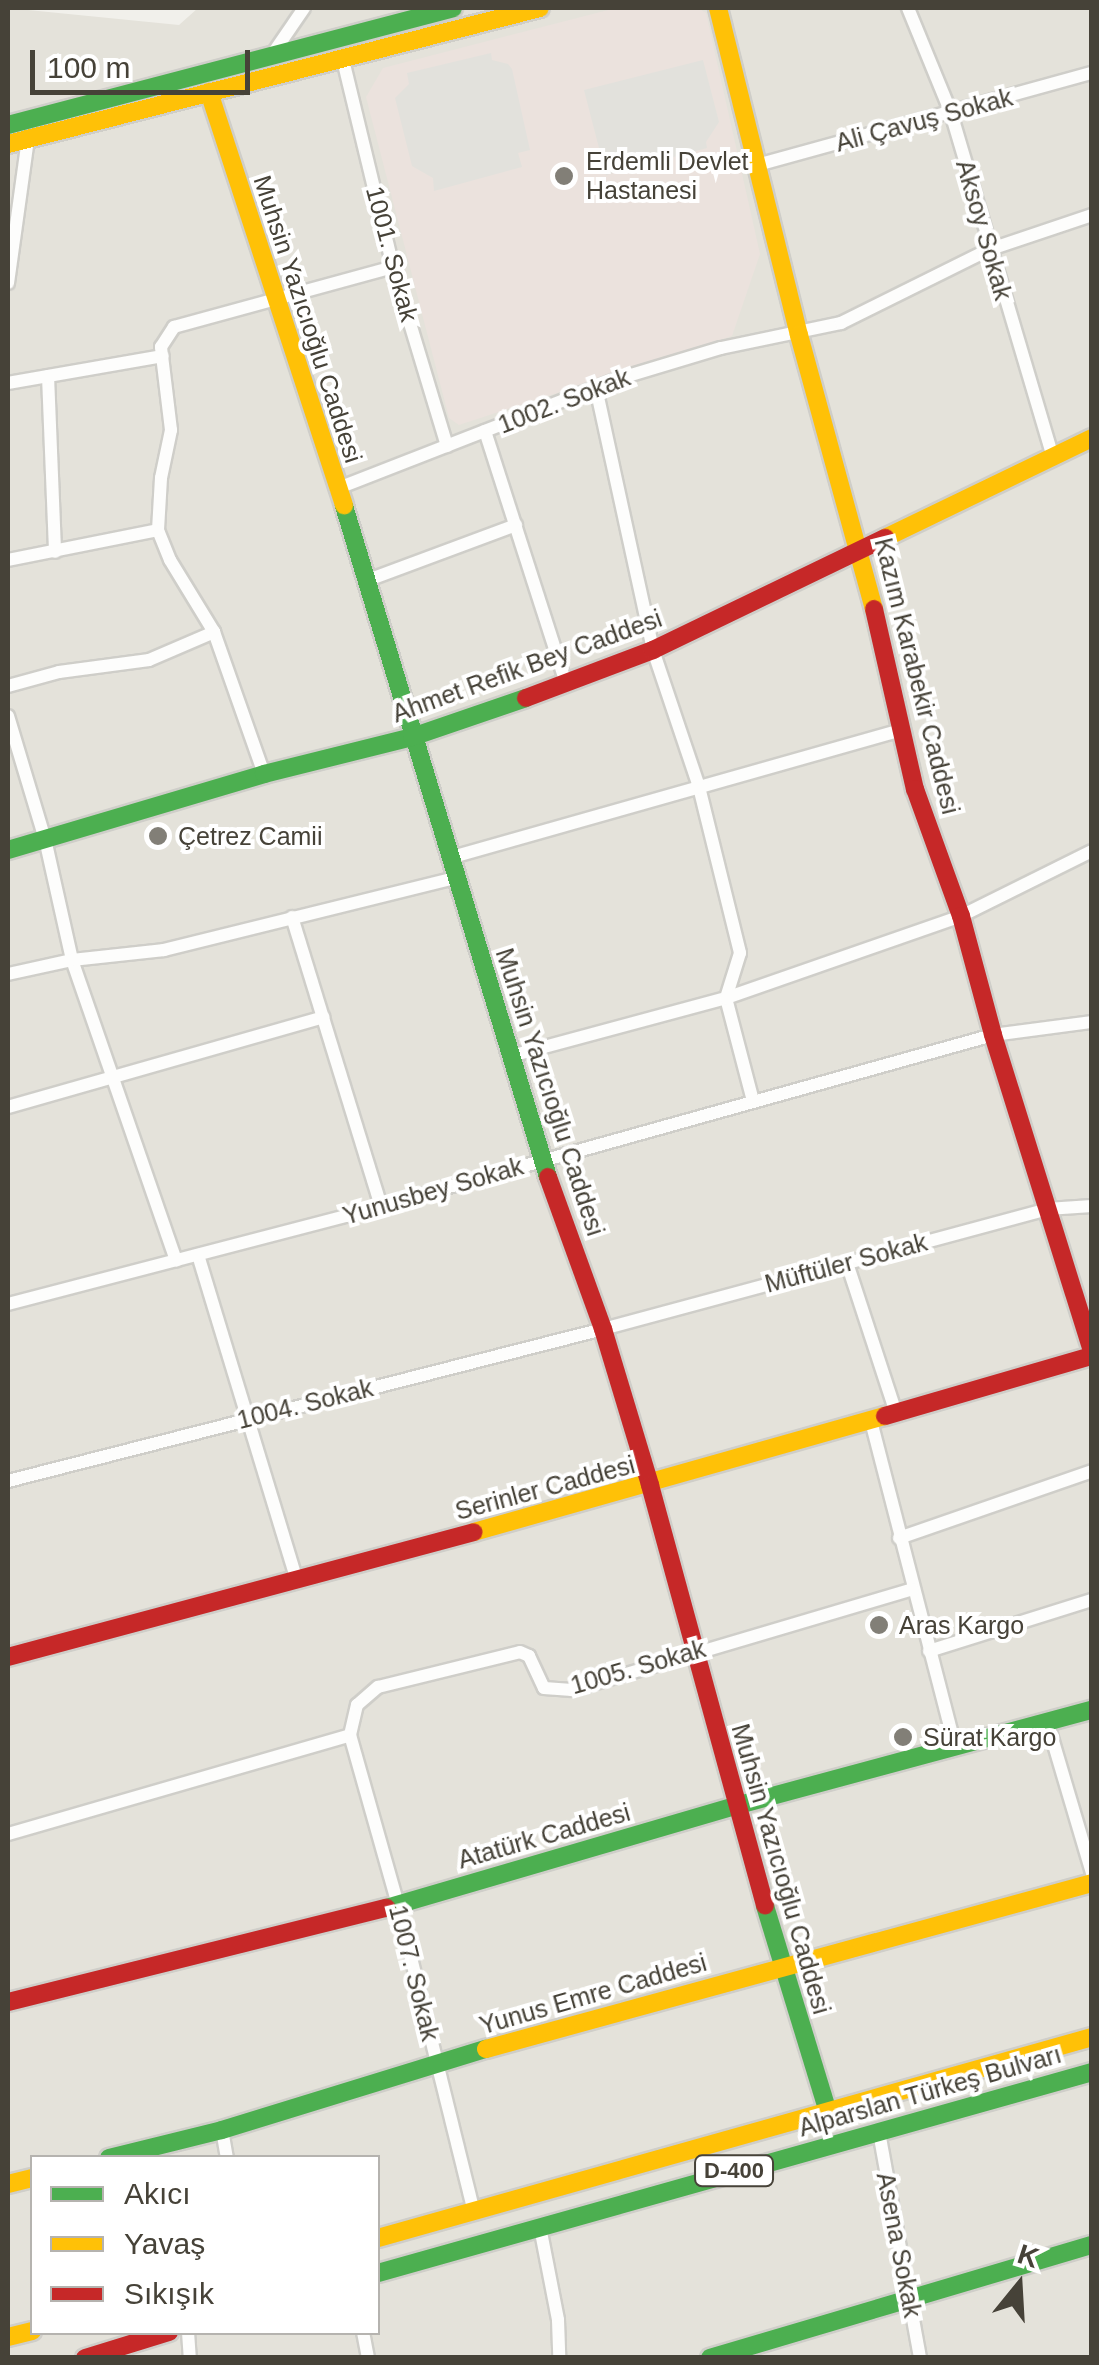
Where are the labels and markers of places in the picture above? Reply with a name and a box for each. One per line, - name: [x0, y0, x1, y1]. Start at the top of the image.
- place label: Erdemli Devlet Hastanesi: [586, 147, 749, 206]
- marker: Erdemli Devlet Hastanesi: [551, 163, 577, 189]
- place label: Çetrez Camii: [178, 821, 322, 851]
- marker: Çetrez Camii: [147, 825, 169, 847]
- place label: Aras Kargo: [899, 1610, 1024, 1640]
- marker: Aras Kargo: [868, 1614, 890, 1636]
- place label: Sürat Kargo: [923, 1722, 1056, 1752]
- marker: Sürat Kargo: [892, 1726, 914, 1748]

